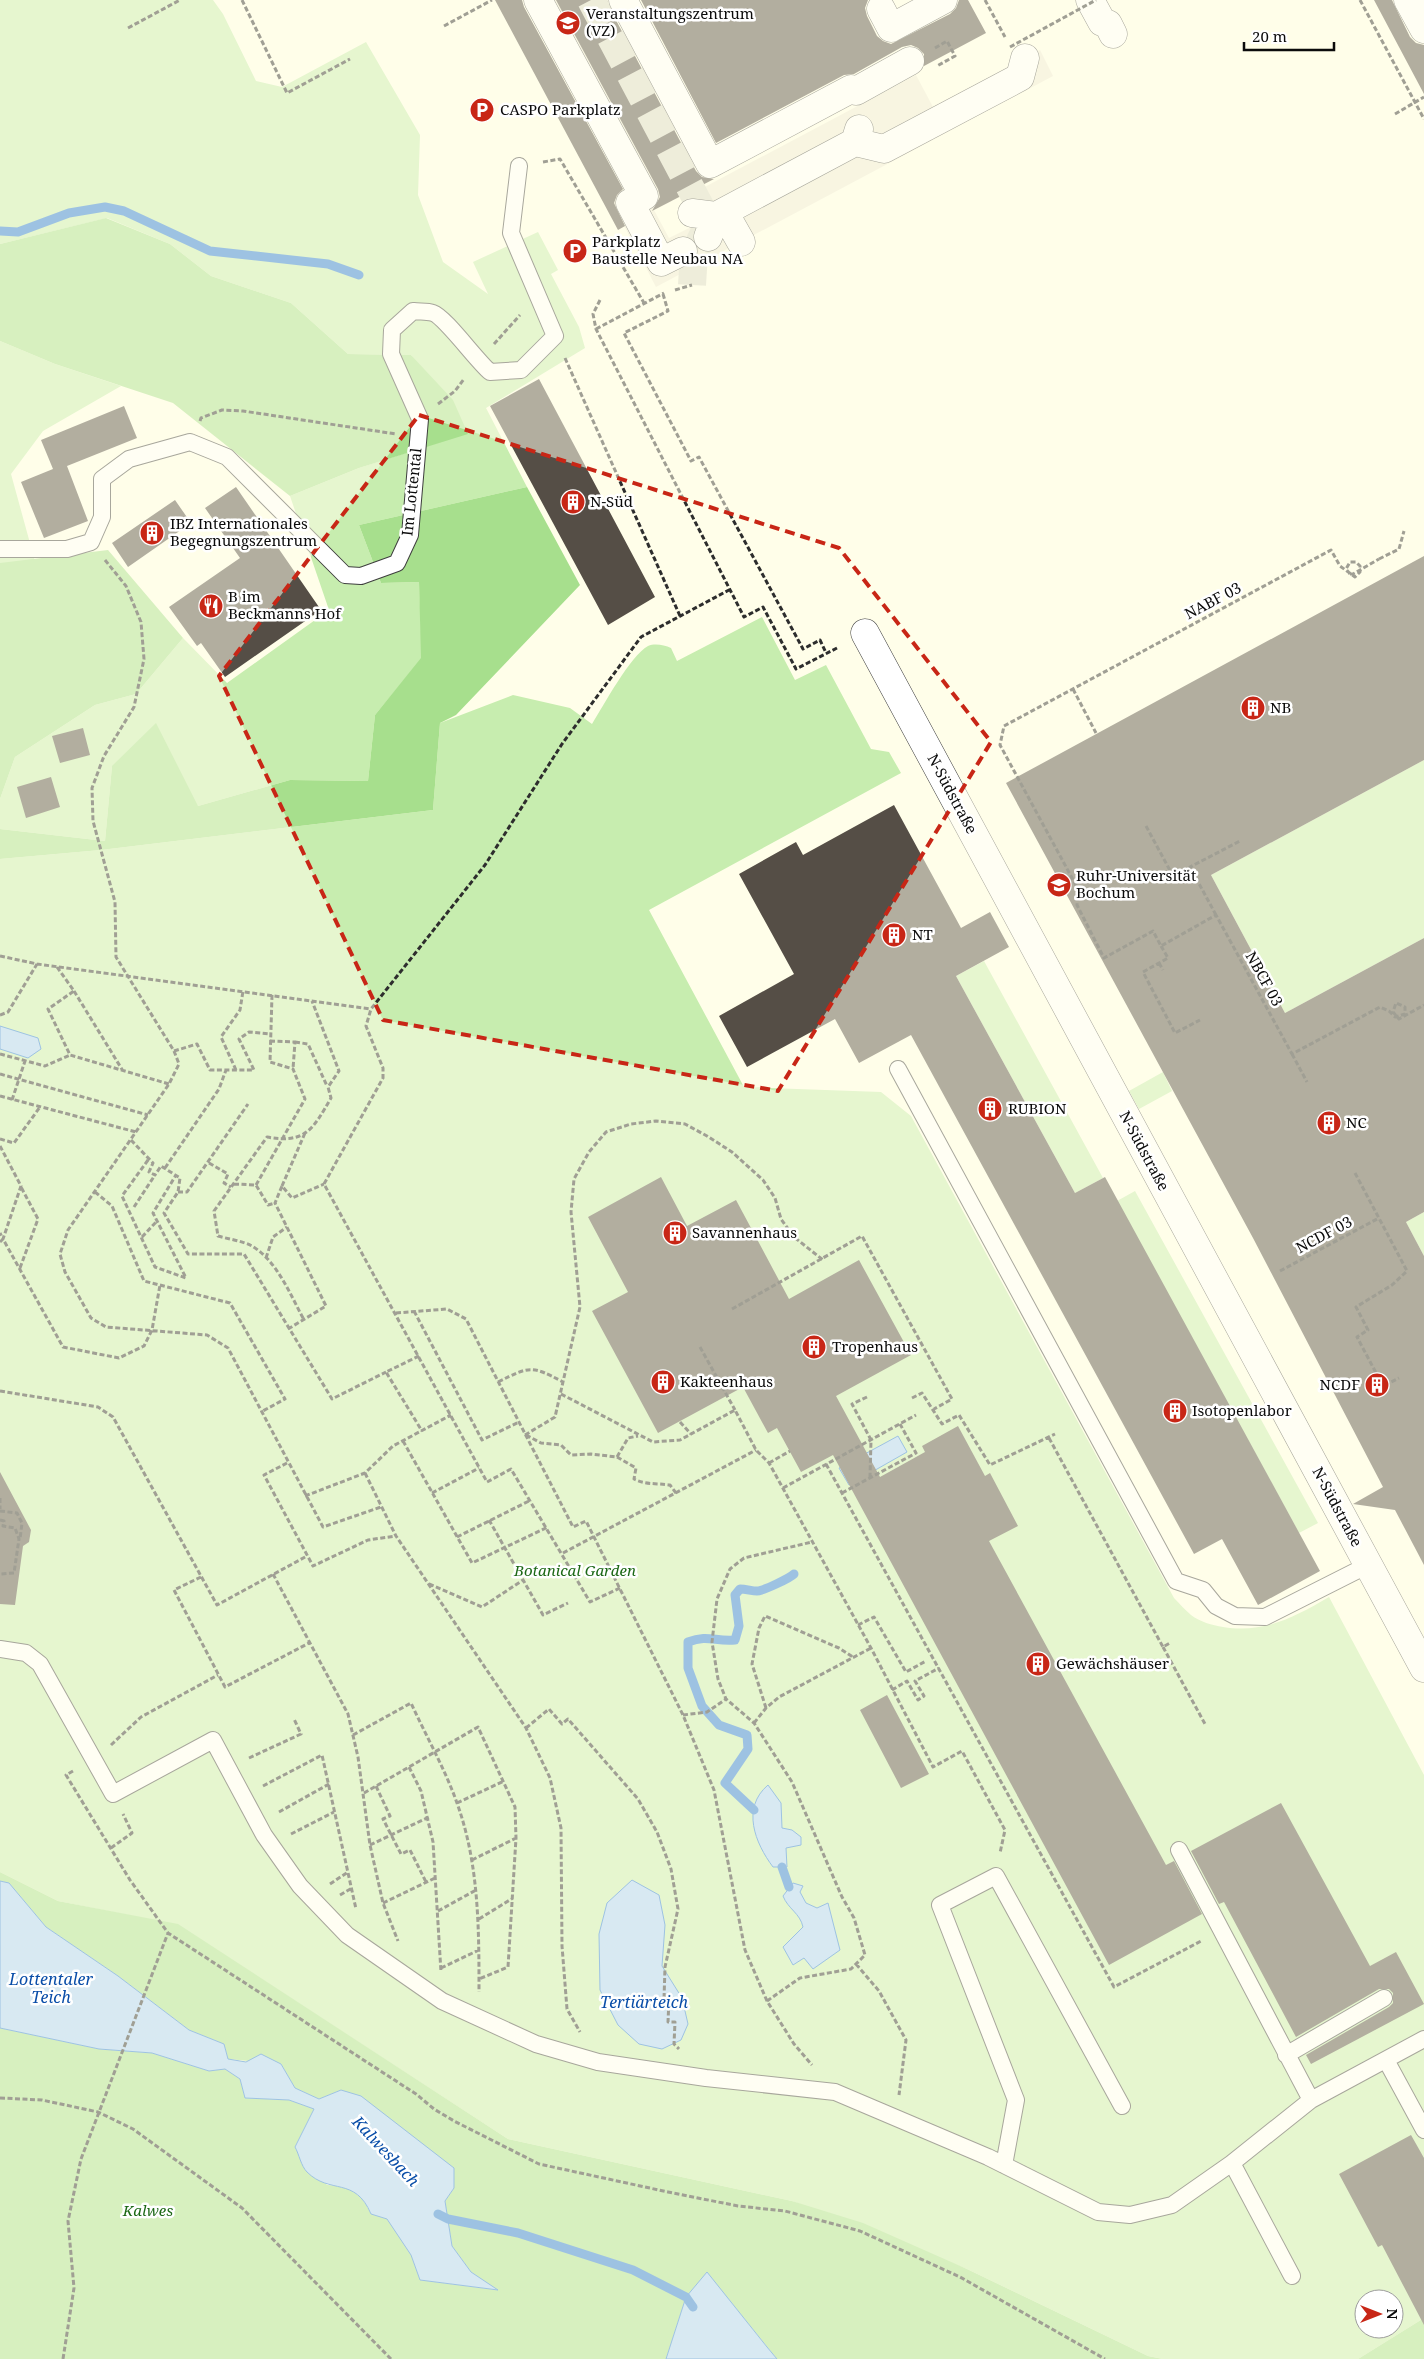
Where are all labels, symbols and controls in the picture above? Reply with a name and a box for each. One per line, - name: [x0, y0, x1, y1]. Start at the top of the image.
- place label: Veranstaltungszentrum (VZ): [586, 3, 754, 40]
- school or university icon: Veranstaltungszentrum (VZ): [555, 10, 581, 36]
- scale bar: [1244, 20, 1334, 52]
- text: 20 m: [1252, 26, 1287, 46]
- parking icon: CASPO Parkplatz: [469, 97, 495, 123]
- place label: CASPO Parkplatz: [500, 99, 621, 119]
- place label: Parkplatz Baustelle Neubau NA: [592, 231, 744, 268]
- parking icon: Parkplatz Baustelle Neubau NA: [562, 238, 588, 264]
- street label: Im Lottental: [396, 447, 426, 537]
- building icon: N-Süd: [560, 489, 586, 515]
- place label: N-Süd: [590, 491, 633, 511]
- place label: IBZ Internationales Begegnungszentrum: [170, 513, 317, 550]
- building icon: IBZ Internationales Begegnungszentrum: [139, 520, 165, 546]
- street label: NABF 03: [1181, 577, 1244, 623]
- place label: B im Beckmanns Hof: [228, 586, 342, 623]
- restaurant icon: B im Beckmanns Hof: [198, 593, 224, 619]
- building icon: NB: [1240, 695, 1266, 721]
- place label: NB: [1270, 697, 1291, 717]
- street label: N-Südstraße: [923, 750, 982, 837]
- place label: Ruhr-Universität Bochum: [1076, 865, 1196, 902]
- school or university icon: Ruhr-Universität Bochum: [1046, 872, 1072, 898]
- building icon: NT: [881, 922, 907, 948]
- place label: NT: [912, 924, 933, 944]
- street label: NBCF 03: [1242, 947, 1288, 1010]
- building icon: RUBION: [977, 1096, 1003, 1122]
- place label: RUBION: [1008, 1098, 1067, 1118]
- street label: N-Südstraße: [1115, 1107, 1174, 1194]
- building icon: NC: [1316, 1110, 1342, 1136]
- place label: NC: [1346, 1112, 1367, 1132]
- street label: NCDF 03: [1292, 1211, 1355, 1257]
- building icon: Savannenhaus: [662, 1220, 688, 1246]
- place label: Savannenhaus: [692, 1222, 797, 1242]
- building icon: Tropenhaus: [801, 1334, 827, 1360]
- place label: Tropenhaus: [832, 1336, 918, 1356]
- building icon: Kakteenhaus: [650, 1369, 676, 1395]
- place label: Kakteenhaus: [680, 1371, 773, 1391]
- building icon: NCDF: [1364, 1372, 1390, 1398]
- place label: NCDF: [1320, 1374, 1360, 1394]
- building icon: Isotopenlabor: [1162, 1398, 1188, 1424]
- place label: Isotopenlabor: [1192, 1400, 1292, 1420]
- street label: N-Südstraße: [1308, 1463, 1367, 1550]
- park label: Botanical Garden: [513, 1560, 636, 1580]
- building icon: Gewächshäuser: [1025, 1651, 1051, 1677]
- place label: Gewächshäuser: [1056, 1653, 1169, 1673]
- water label: Lottentaler Teich: [8, 1968, 93, 2008]
- water label: Tertiärteich: [600, 1991, 689, 2013]
- water label: Kalwesbach: [347, 2110, 425, 2191]
- park label: Kalwes: [122, 2200, 173, 2220]
- north arrow: [1354, 2289, 1404, 2339]
- text: N: [1383, 2308, 1402, 2320]

